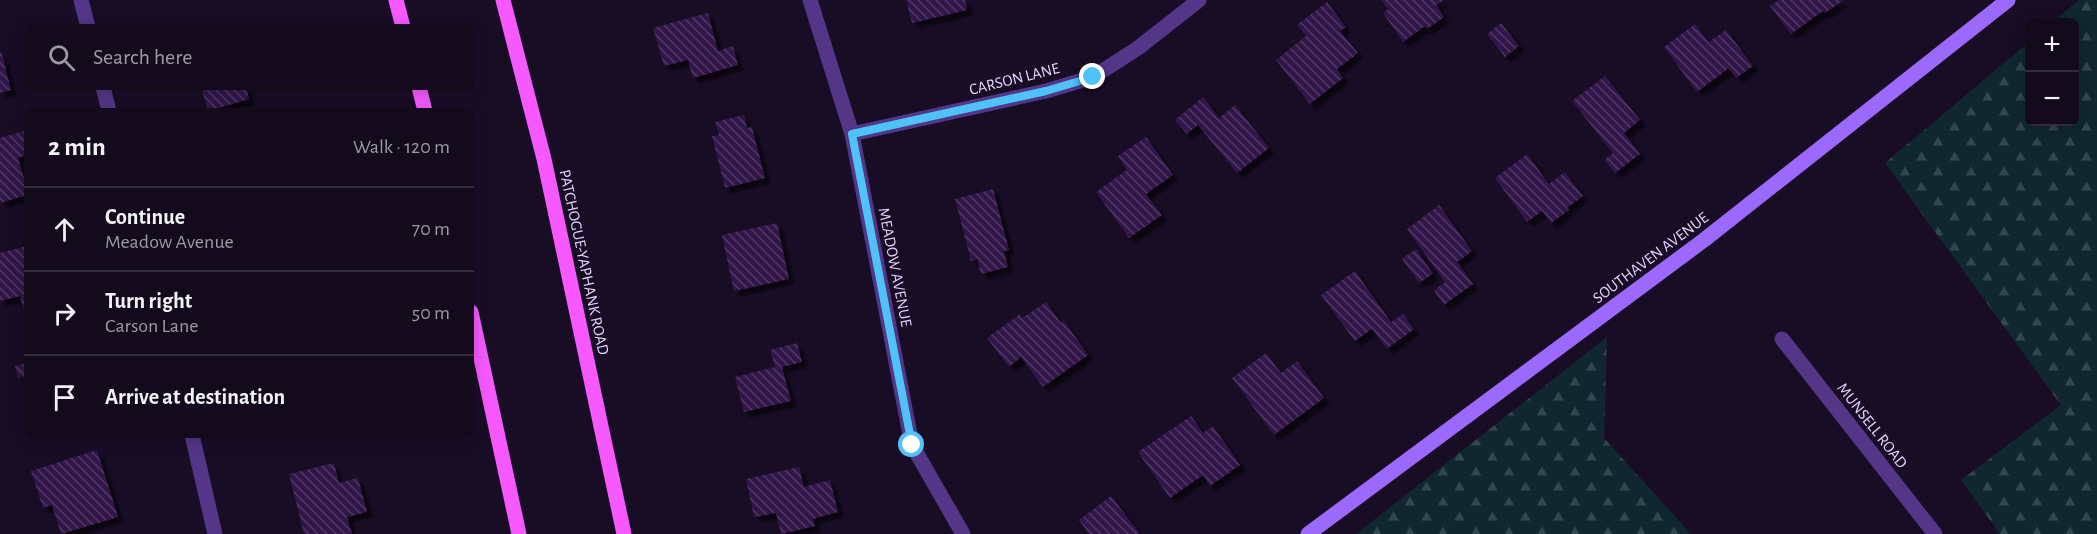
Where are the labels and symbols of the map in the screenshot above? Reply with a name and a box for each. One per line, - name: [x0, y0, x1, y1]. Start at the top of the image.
- street label: CARSON LANE: [968, 60, 1061, 98]
- route end: [1079, 63, 1105, 89]
- street label: PATCHOGUE-YAPHANK ROAD: [557, 168, 611, 356]
- street label: MEADOW AVENUE: [876, 206, 914, 328]
- street label: SOUTHAVEN AVENUE: [1590, 209, 1712, 306]
- street label: MUNSELL ROAD: [1834, 380, 1910, 471]
- route start: [898, 431, 924, 457]

